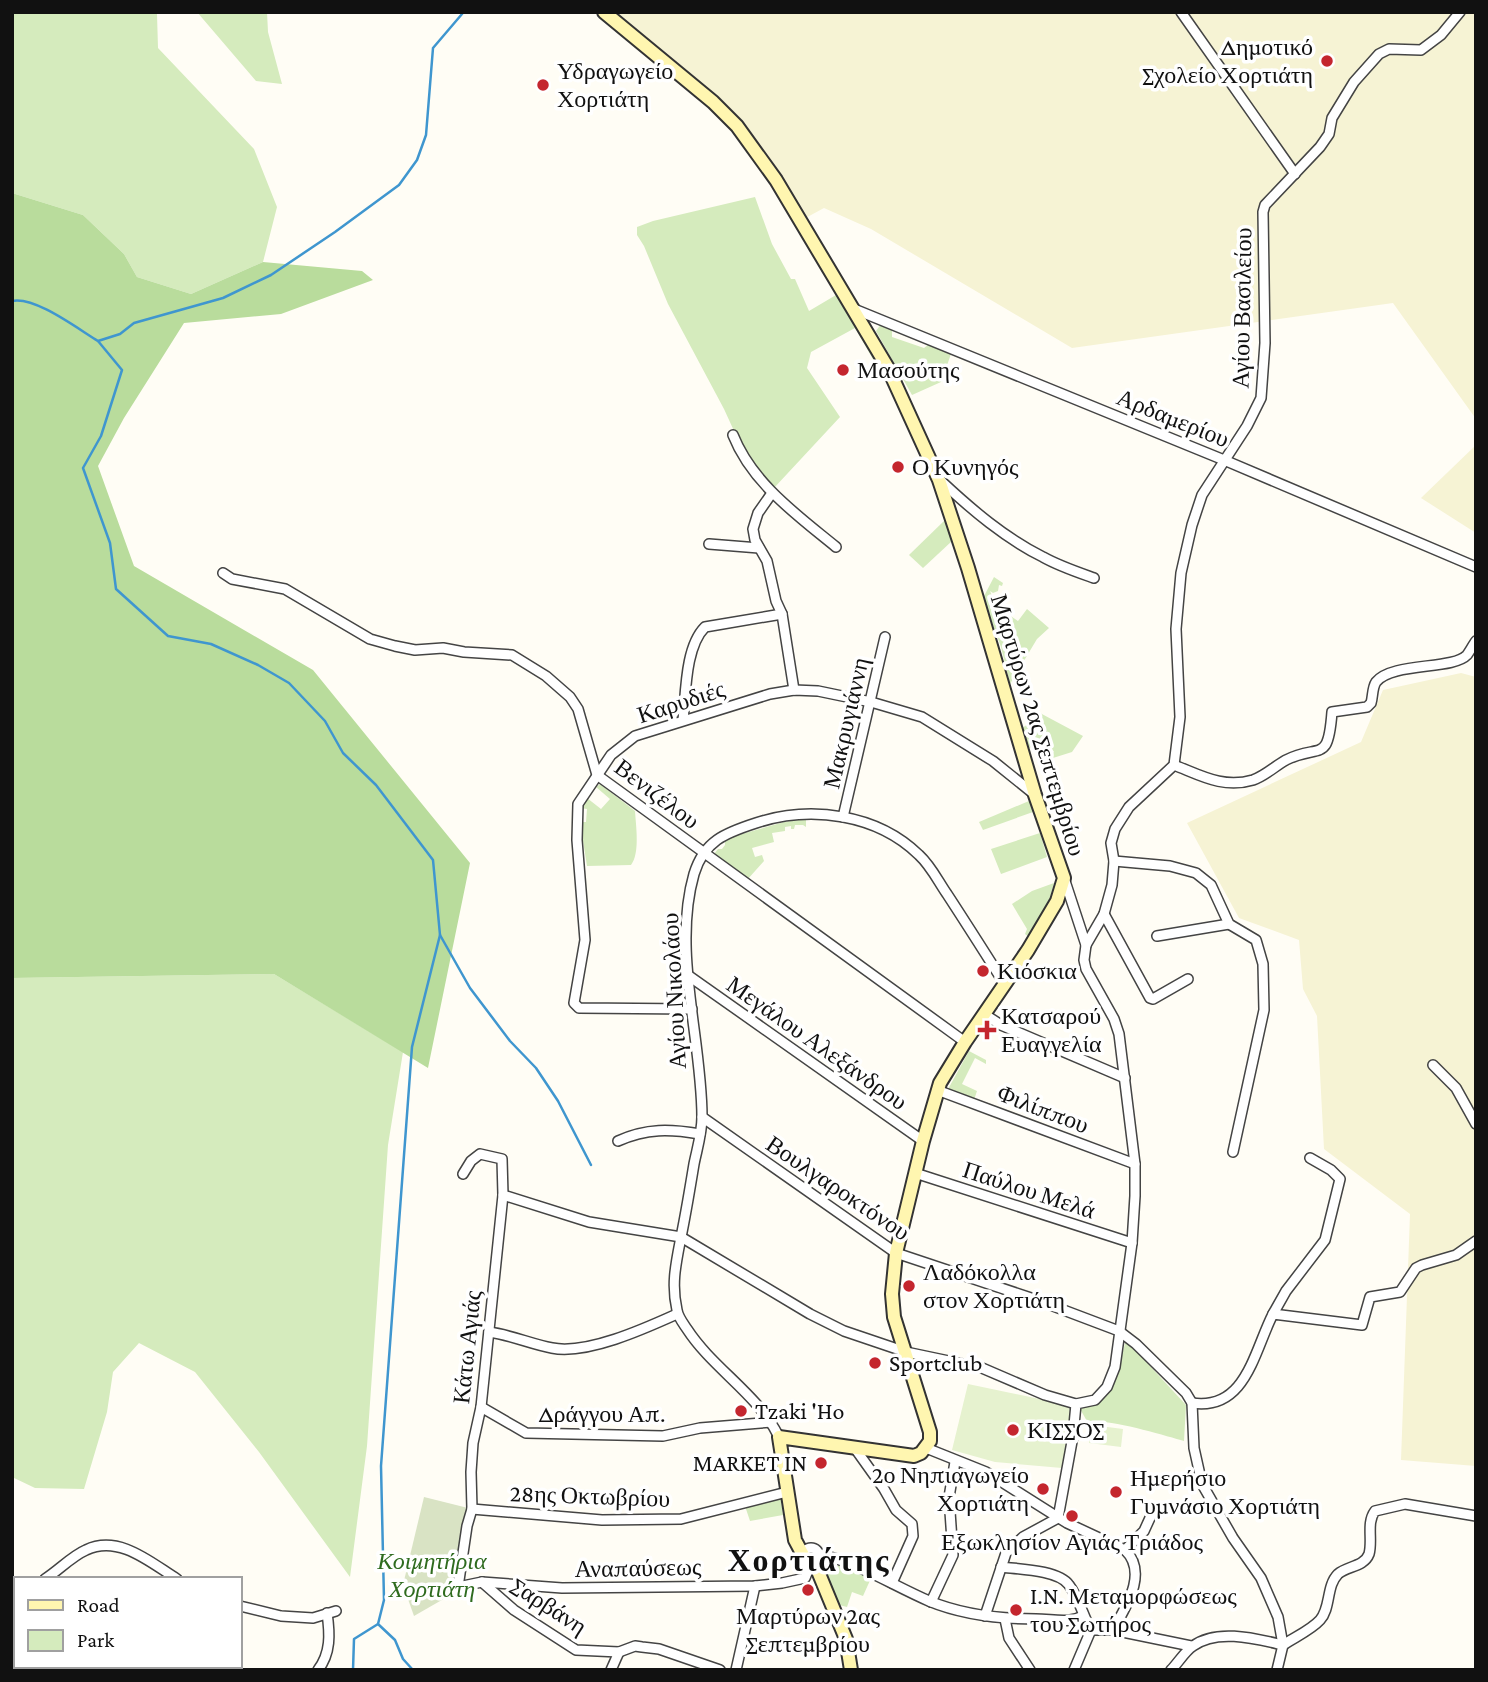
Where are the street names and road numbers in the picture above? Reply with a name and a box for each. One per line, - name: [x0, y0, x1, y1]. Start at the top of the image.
- street label: Αγίου Βασιλείου: [1227, 227, 1256, 389]
- street label: Αρδαμερίου: [1113, 383, 1233, 452]
- street label: Μαρτύρων 2ας Σεπτεμβρίου: [986, 591, 1091, 859]
- street label: Μακρυγιάννη: [817, 655, 874, 791]
- street label: Καρυδιές: [634, 675, 728, 728]
- street label: Βενιζέλου: [610, 753, 705, 834]
- street label: Αγίου Νικολάου: [656, 912, 691, 1070]
- street label: Μεγάλου Αλεξάνδρου: [722, 970, 913, 1115]
- street label: Φιλίππου: [994, 1079, 1093, 1138]
- street label: Βουλγαροκτόνου: [761, 1130, 915, 1246]
- street label: Παύλου Μελά: [960, 1155, 1099, 1224]
- street label: Κάτω Αγιάς: [447, 1288, 486, 1405]
- street label: Δράγγου Απ.: [539, 1400, 665, 1427]
- street label: 28ης Οκτωβρίου: [509, 1479, 671, 1512]
- street label: Αναπαύσεως: [574, 1553, 702, 1582]
- street label: Σαρβάνη: [507, 1571, 592, 1640]

